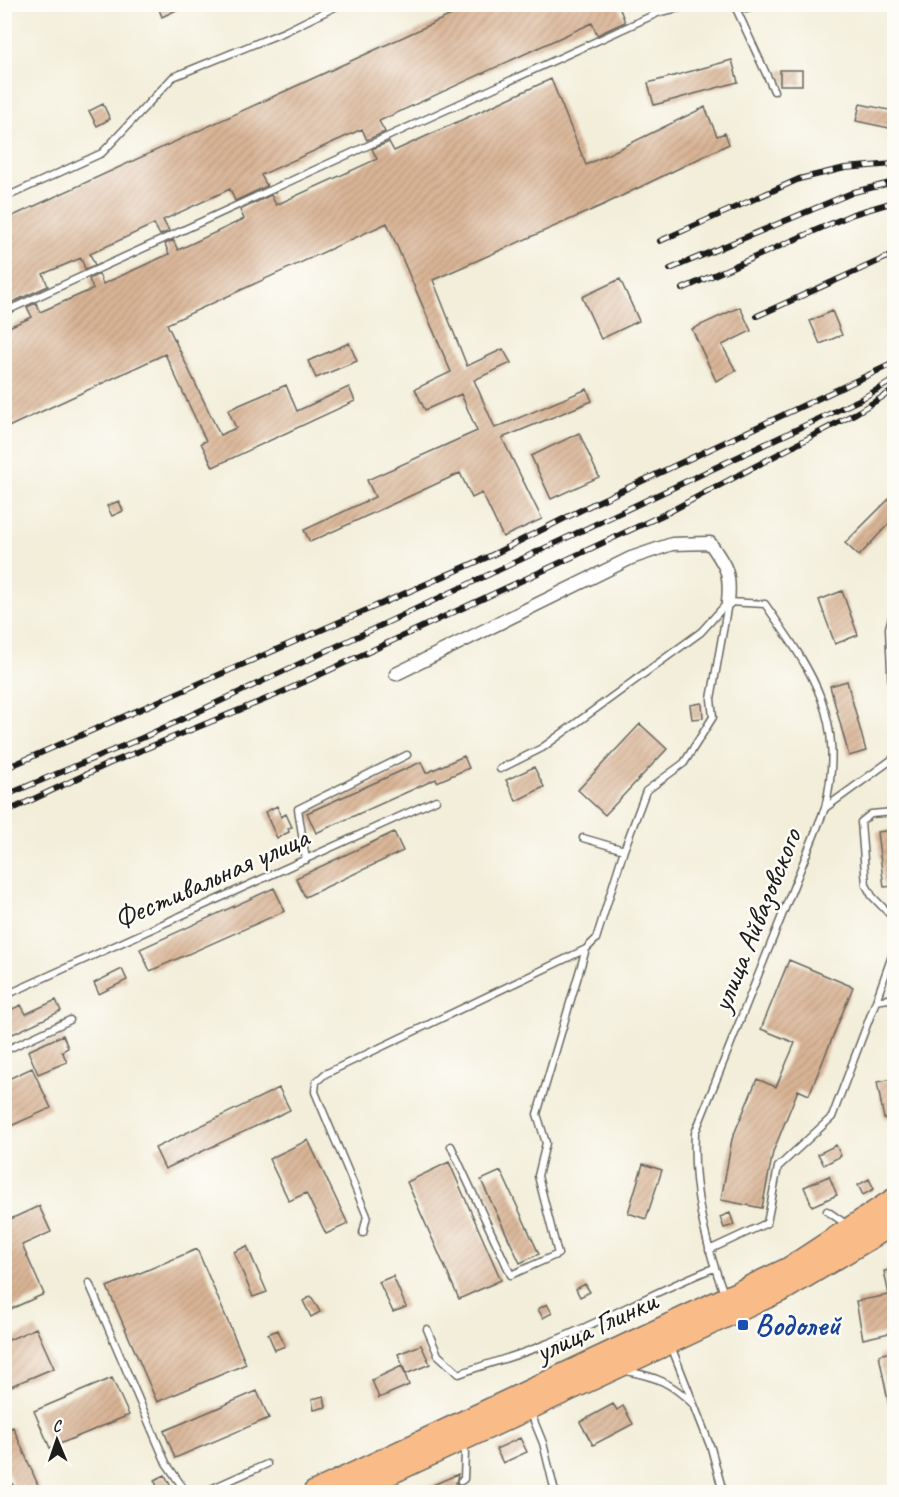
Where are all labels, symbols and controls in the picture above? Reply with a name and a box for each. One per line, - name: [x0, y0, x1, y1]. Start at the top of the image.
- street label: Фестивальная улица: [108, 817, 316, 938]
- street label: улица Айвазовского: [701, 822, 810, 1019]
- street label: улица Глинки: [527, 1281, 665, 1372]
- place label: Водолей: [755, 1306, 842, 1344]
- marker: Водолей: [736, 1318, 750, 1332]
- north arrow: [27, 1410, 87, 1470]
- text: С: [52, 1416, 63, 1436]

